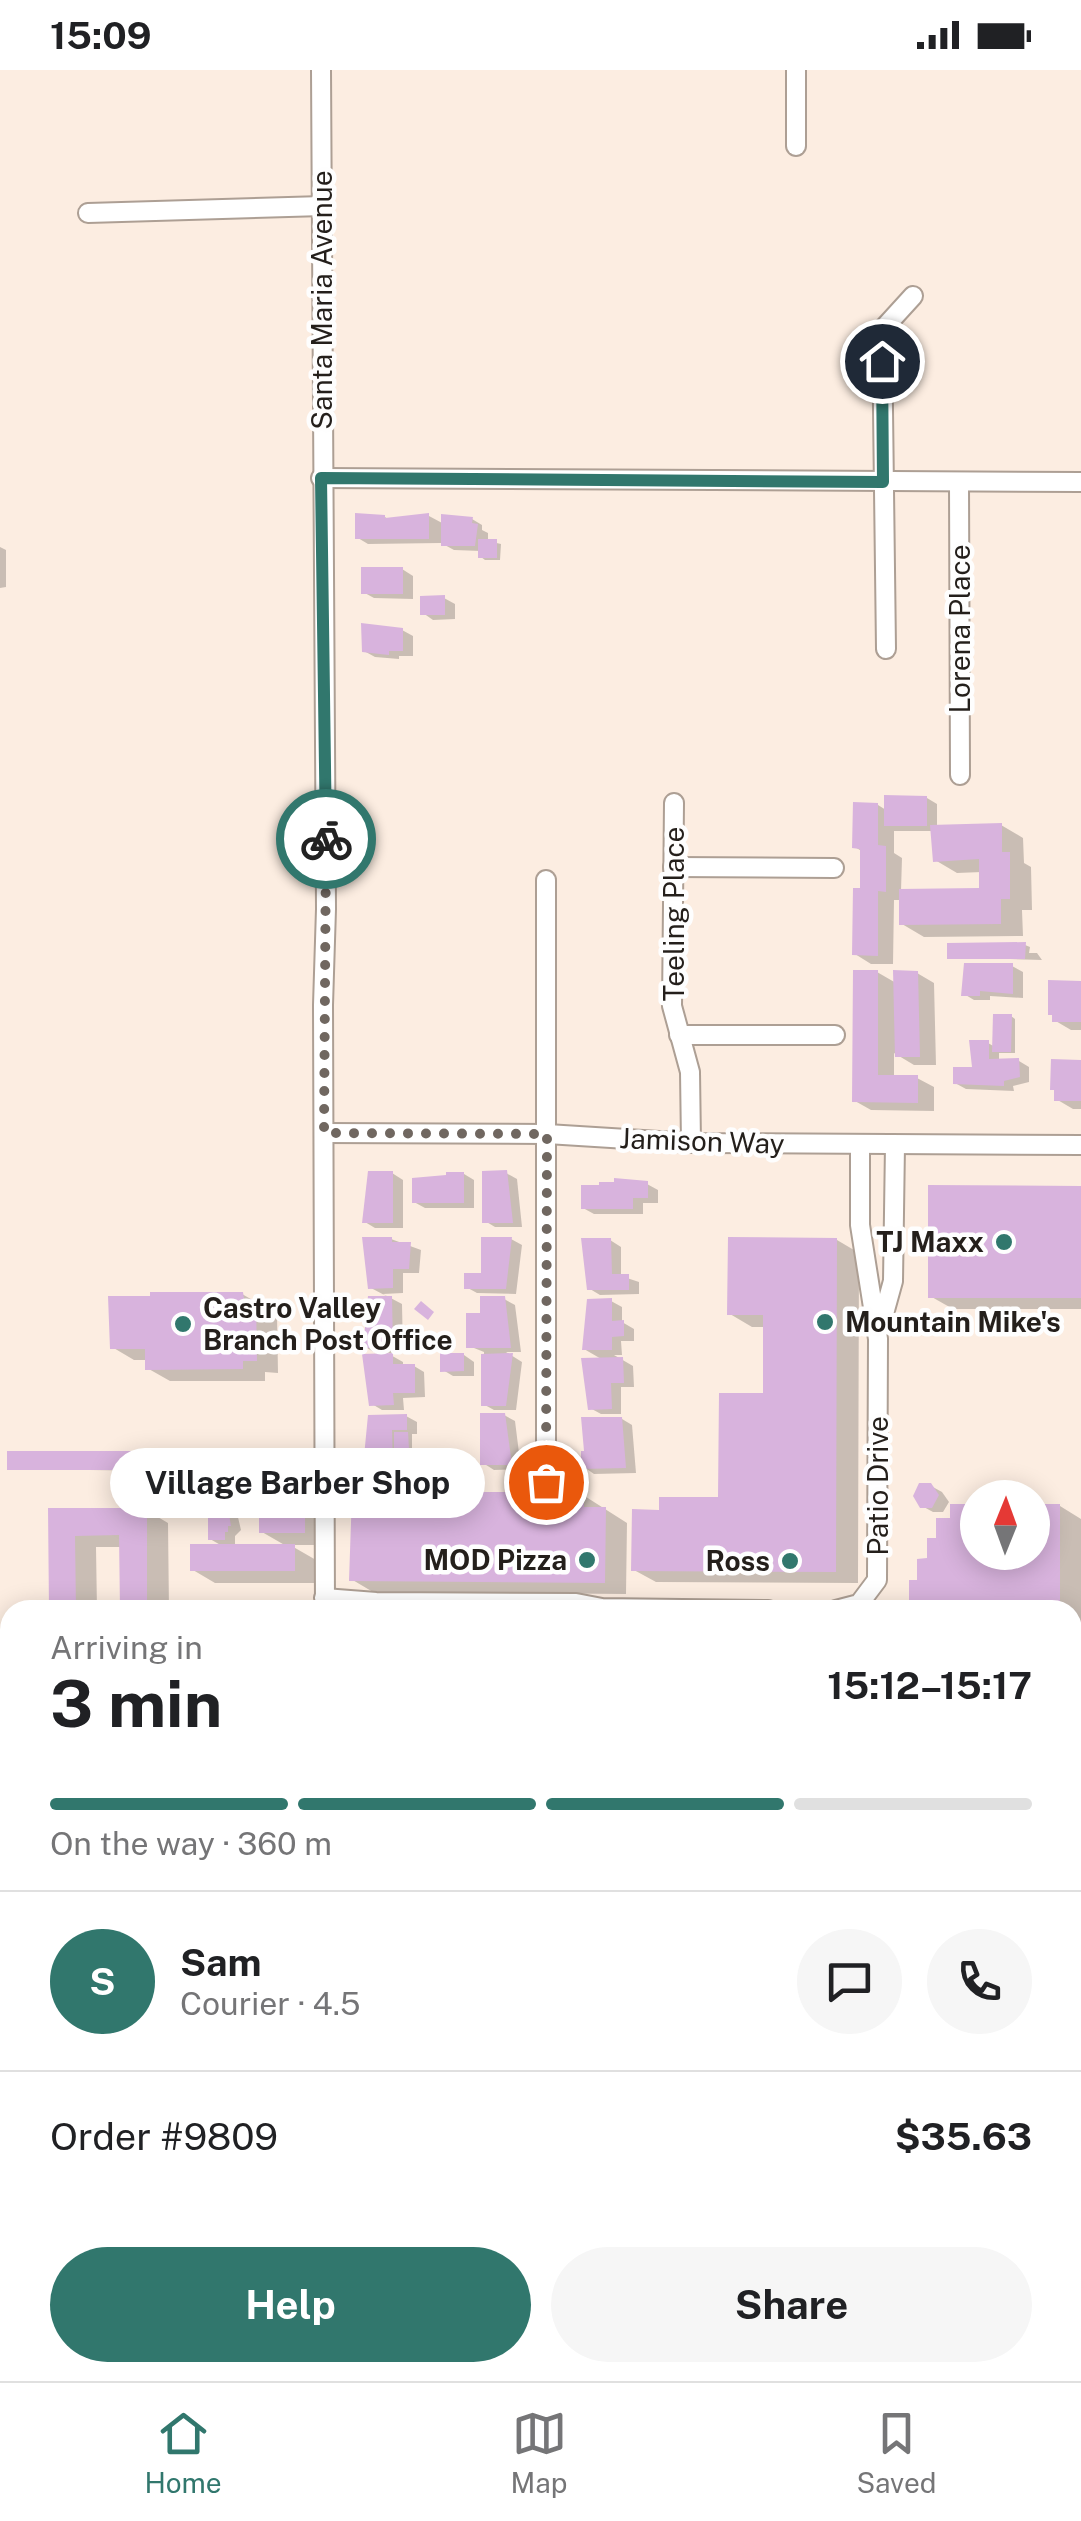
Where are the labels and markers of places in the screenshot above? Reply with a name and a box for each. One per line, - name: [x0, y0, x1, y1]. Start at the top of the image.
- pin: [840, 319, 925, 404]
- place label: TJ Maxx: [876, 1225, 984, 1258]
- marker: TJ Maxx: [993, 1231, 1015, 1253]
- place label: Castro Valley Branch Post Office: [203, 1291, 453, 1356]
- place label: Mountain Mike's: [845, 1305, 1061, 1338]
- marker: Mountain Mike's: [814, 1311, 836, 1333]
- marker: Castro Valley Branch Post Office: [172, 1313, 194, 1335]
- pin: [504, 1440, 589, 1525]
- callout: Village Barber Shop: [111, 1447, 486, 1517]
- place label: MOD Pizza: [423, 1543, 567, 1576]
- place label: Ross: [706, 1544, 770, 1577]
- marker: MOD Pizza: [576, 1549, 598, 1571]
- marker: Ross: [779, 1550, 801, 1572]

